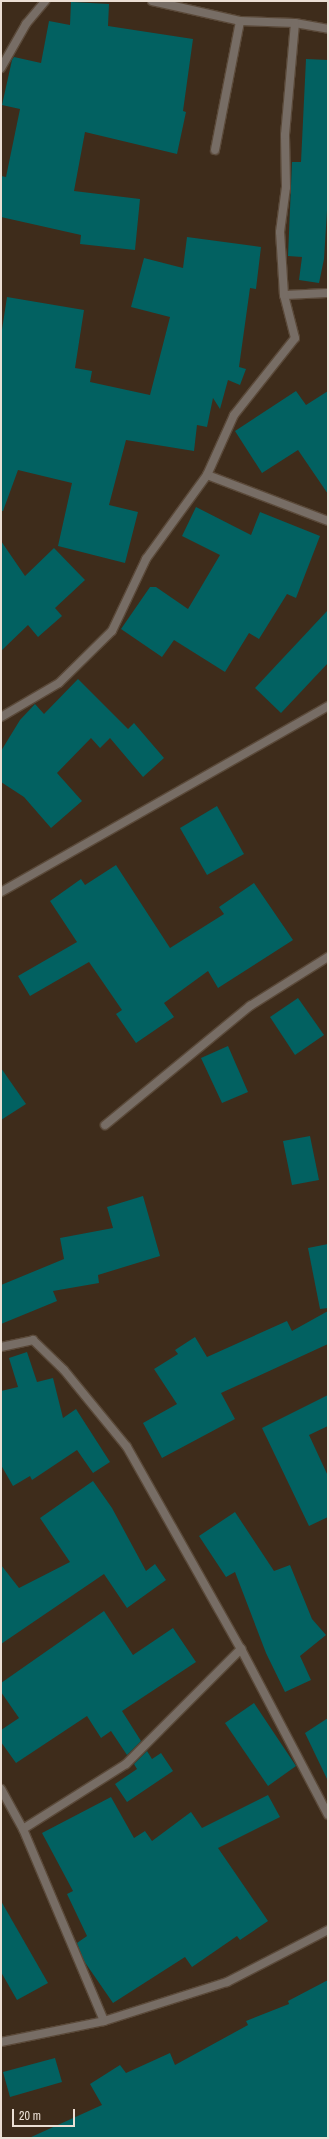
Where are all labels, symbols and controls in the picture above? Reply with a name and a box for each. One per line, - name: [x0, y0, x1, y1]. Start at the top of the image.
- scale bar: [14, 2101, 77, 2127]
- text: 20 m: [19, 2108, 41, 2124]

